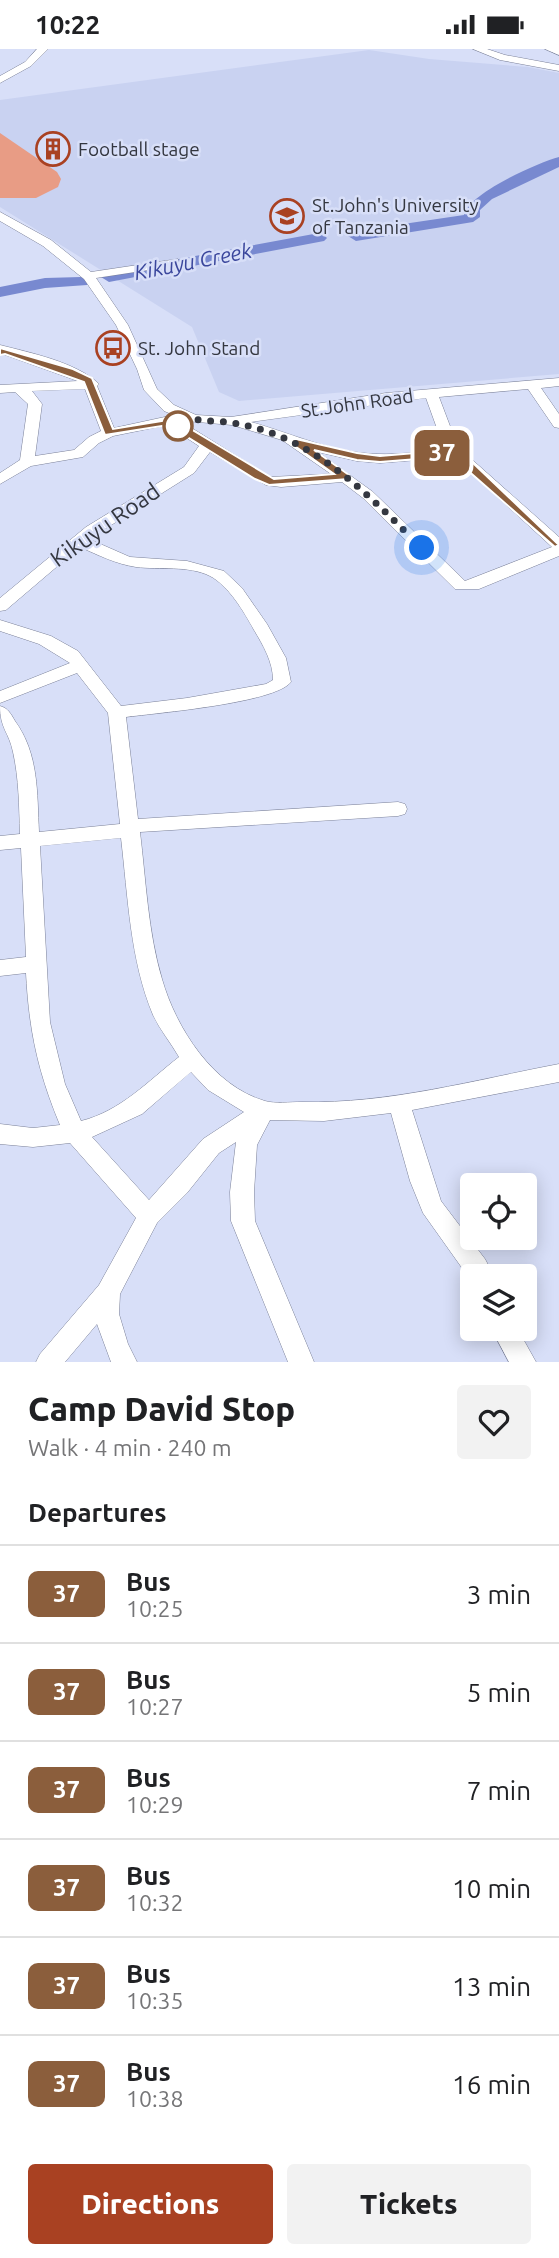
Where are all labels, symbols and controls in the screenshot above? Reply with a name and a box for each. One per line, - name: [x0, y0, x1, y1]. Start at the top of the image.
- text: 10:22: [35, 10, 100, 39]
- building icon: Football stage: [34, 130, 72, 168]
- place label: Football stage: [78, 138, 200, 160]
- place label: St.John's University of Tanzania: [312, 194, 479, 238]
- school or university icon: St.John's University of Tanzania: [268, 197, 306, 235]
- water label: Kikuyu Creek: [132, 238, 254, 284]
- bus stop icon: St. John Stand: [94, 329, 132, 367]
- place label: St. John Stand: [138, 337, 260, 359]
- street label: St.John Road: [299, 384, 415, 422]
- unlabelled marker: [163, 411, 193, 441]
- line badge: 37: [410, 430, 474, 476]
- text: 37: [428, 439, 456, 466]
- street label: Kikuyu Road: [45, 478, 164, 571]
- your location: [404, 530, 439, 565]
- map controls: [460, 1173, 537, 1341]
- button: locate: [460, 1173, 537, 1250]
- button: layers: [460, 1264, 537, 1341]
- button: heart: [457, 1385, 531, 1459]
- text: Camp David Stop: [28, 1390, 295, 1427]
- text: Walk · 4 min · 240 m: [28, 1435, 232, 1460]
- text: Departures: [28, 1498, 166, 1527]
- text: Bus: [126, 1567, 171, 1596]
- text: 37: [53, 1580, 80, 1607]
- text: 3 min: [467, 1580, 531, 1609]
- text: 10:25: [126, 1596, 184, 1621]
- text: Bus: [126, 1665, 171, 1694]
- text: 37: [53, 1678, 80, 1705]
- text: 5 min: [467, 1678, 531, 1707]
- text: 10:27: [126, 1694, 184, 1719]
- text: Bus: [126, 1763, 171, 1792]
- text: 37: [53, 1776, 80, 1803]
- text: 7 min: [467, 1776, 531, 1805]
- text: 10:29: [126, 1792, 184, 1817]
- text: Bus: [126, 1861, 171, 1890]
- text: 37: [53, 1874, 80, 1901]
- text: 10 min: [452, 1874, 531, 1903]
- text: 10:32: [126, 1890, 184, 1915]
- text: Bus: [126, 1959, 171, 1988]
- text: 37: [53, 1972, 80, 1999]
- text: 13 min: [452, 1972, 531, 2001]
- text: 10:35: [126, 1988, 184, 2013]
- text: Bus: [126, 2057, 171, 2086]
- text: 37: [53, 2070, 80, 2097]
- text: 16 min: [452, 2070, 531, 2099]
- text: 10:38: [126, 2086, 184, 2111]
- button: Directions: [28, 2164, 273, 2244]
- button: Tickets: [287, 2164, 531, 2244]

